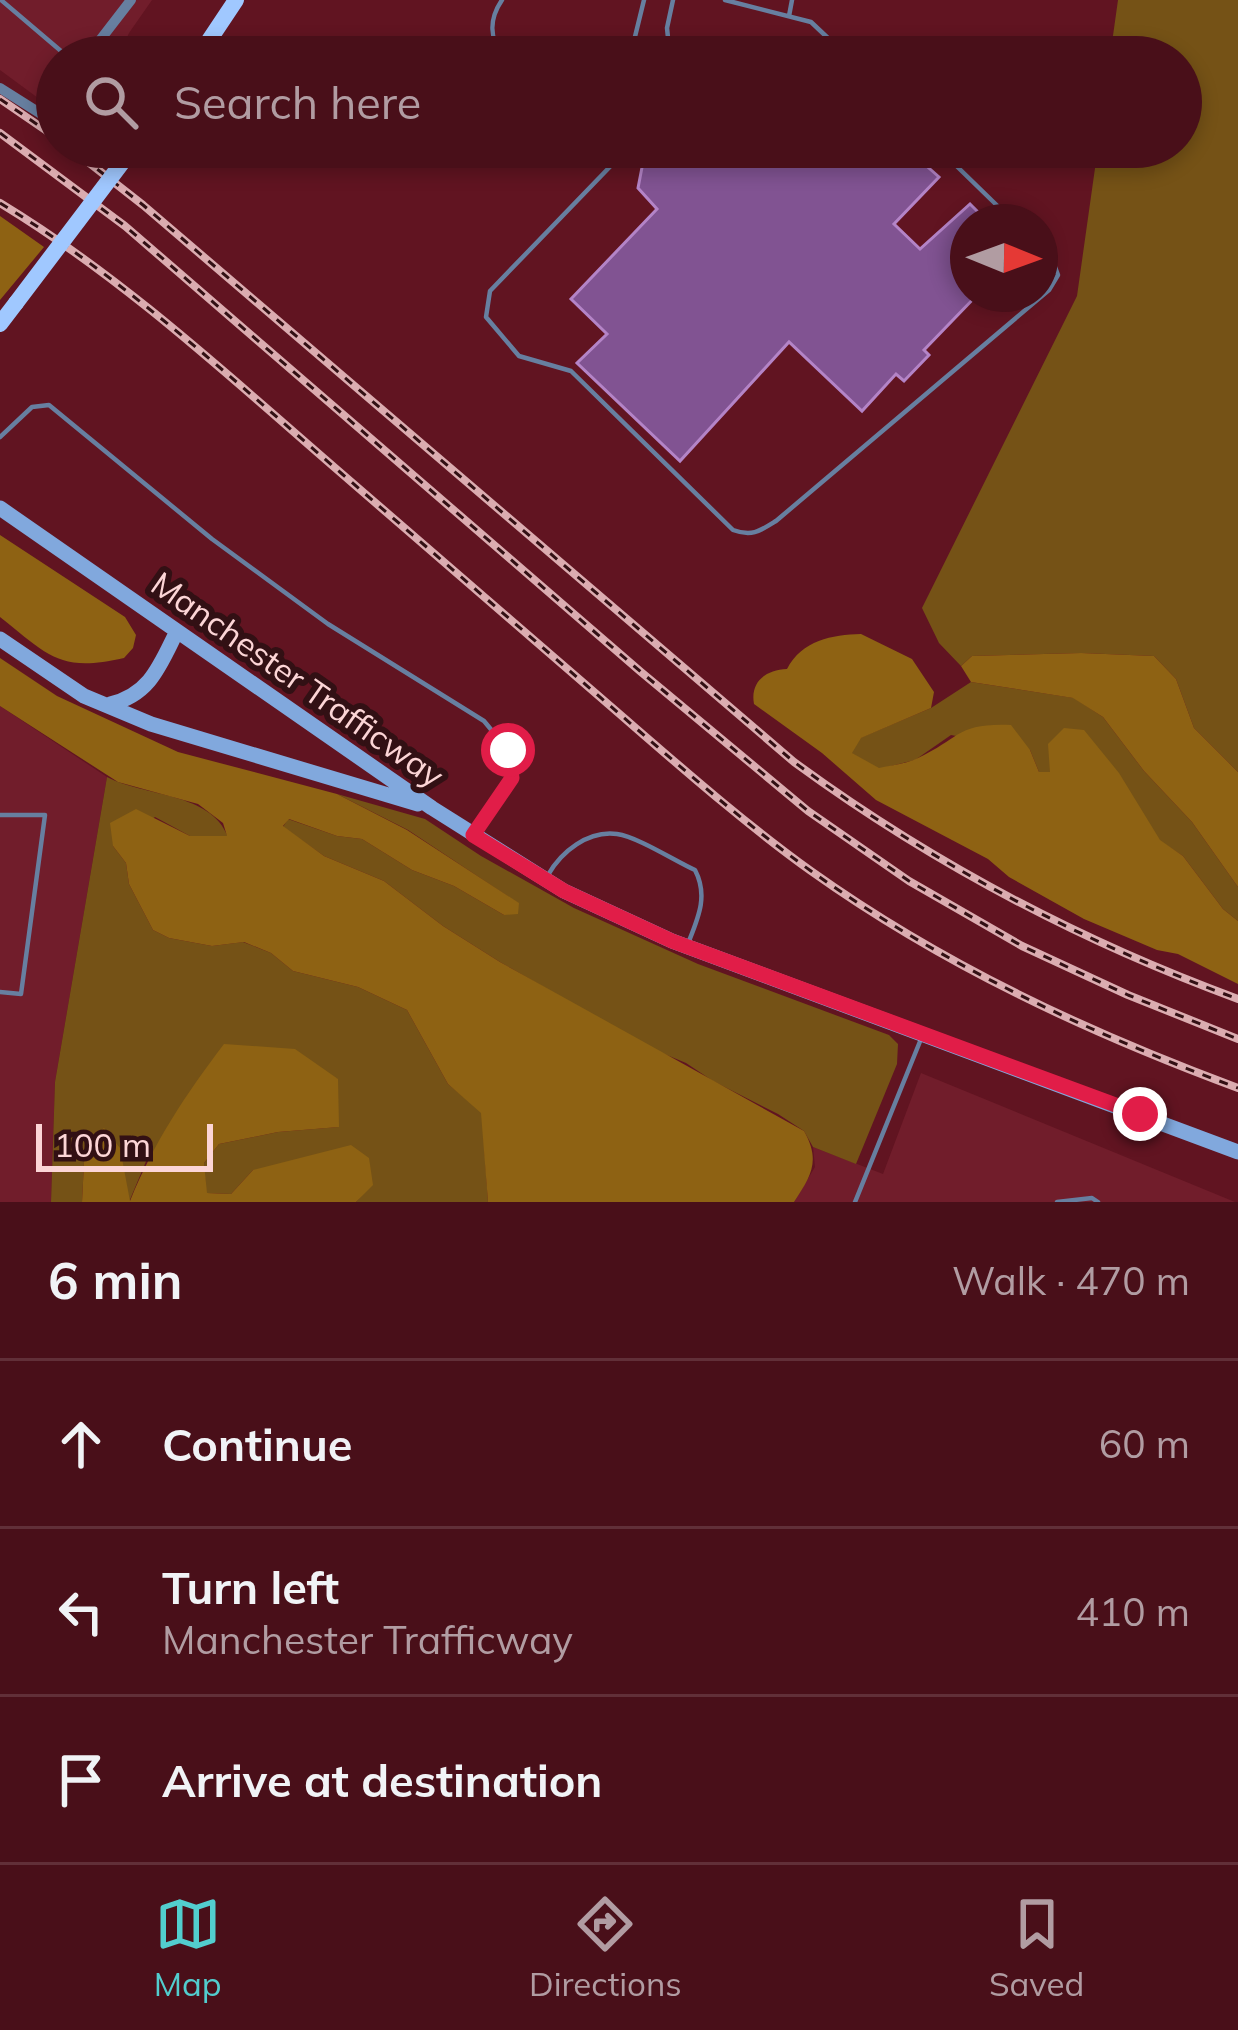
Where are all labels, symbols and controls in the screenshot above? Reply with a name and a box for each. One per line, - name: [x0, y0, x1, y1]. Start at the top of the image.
- search box: [36, 36, 1202, 168]
- icon: search: [78, 69, 144, 135]
- text: Search here: [174, 74, 421, 130]
- north arrow: [950, 204, 1058, 312]
- street label: Manchester Trafficway: [144, 562, 453, 796]
- route start: [481, 723, 535, 777]
- route end: [1113, 1087, 1167, 1141]
- scale bar: [36, 1118, 213, 1171]
- text: 100 m: [54, 1124, 151, 1165]
- text: 6 min: [48, 1248, 183, 1312]
- text: Walk · 470 m: [952, 1256, 1190, 1305]
- icon: ahead: [48, 1411, 114, 1477]
- text: Continue: [162, 1416, 352, 1472]
- text: 60 m: [1099, 1419, 1190, 1468]
- text: Turn left: [162, 1559, 339, 1615]
- icon: left: [48, 1579, 114, 1645]
- text: 410 m: [1075, 1587, 1190, 1636]
- text: Manchester Trafficway: [162, 1615, 573, 1664]
- icon: arrive: [48, 1747, 114, 1813]
- text: Arrive at destination: [162, 1752, 602, 1808]
- tab: Map: [154, 1891, 222, 2004]
- tab: Directions: [529, 1891, 682, 2004]
- tab: Saved: [989, 1891, 1084, 2004]

